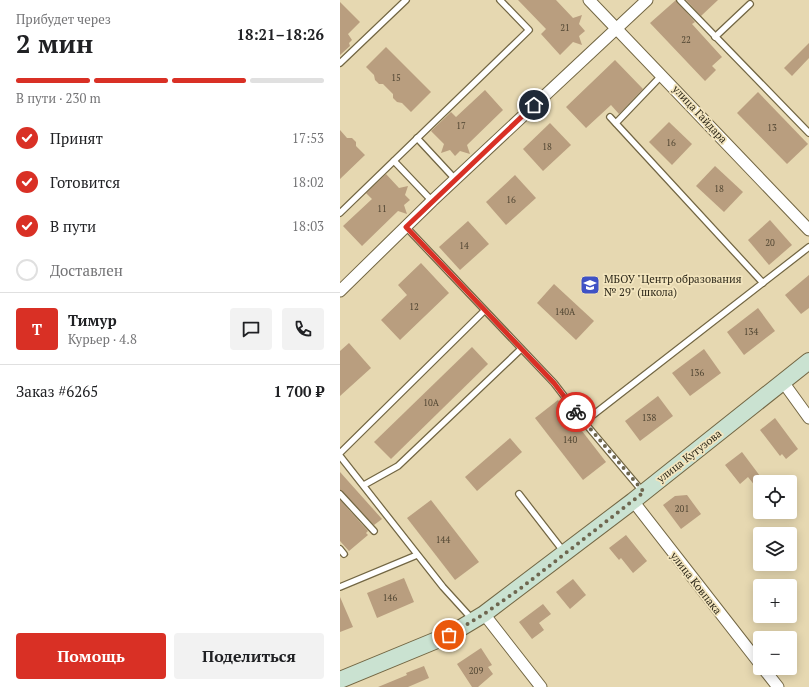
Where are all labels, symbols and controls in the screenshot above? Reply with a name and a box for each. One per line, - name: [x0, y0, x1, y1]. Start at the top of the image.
- text: Прибудет через: [16, 10, 111, 28]
- house number: 21: [560, 22, 570, 34]
- text: 18:21–18:26: [237, 24, 324, 44]
- text: 2 мин: [16, 26, 93, 60]
- house number: 22: [681, 34, 691, 46]
- house number: 15: [391, 72, 401, 84]
- street label: улица Гайдара: [669, 81, 731, 146]
- pin: [517, 88, 551, 122]
- text: В пути · 230 m: [16, 89, 101, 107]
- icon: home: [523, 94, 545, 116]
- house number: 17: [456, 120, 466, 132]
- house number: 13: [767, 122, 777, 134]
- icon: check: [16, 127, 38, 149]
- text: Принят: [50, 128, 103, 148]
- text: 17:53: [292, 129, 324, 147]
- house number: 16: [666, 137, 676, 149]
- house number: 18: [542, 141, 552, 153]
- icon: check: [16, 171, 38, 193]
- text: Готовится: [50, 172, 120, 192]
- text: 18:02: [292, 173, 324, 191]
- house number: 18: [714, 183, 724, 195]
- house number: 16: [506, 194, 516, 206]
- house number: 11: [377, 203, 387, 215]
- icon: check: [16, 215, 38, 237]
- text: В пути: [50, 216, 96, 236]
- text: 18:03: [292, 217, 324, 235]
- house number: 20: [765, 237, 775, 249]
- house number: 14: [459, 240, 469, 252]
- text: Доставлен: [50, 260, 123, 280]
- place label: МБОУ "Центр образования № 29" (школа): [604, 272, 742, 299]
- school or university icon: МБОУ "Центр образования № 29" (школа): [579, 274, 601, 296]
- house number: 12: [409, 301, 419, 313]
- house number: 140А: [555, 306, 576, 318]
- button: chat: [230, 308, 272, 350]
- button: phone: [282, 308, 324, 350]
- text: Тимур: [68, 310, 117, 330]
- text: Т: [32, 319, 42, 339]
- house number: 134: [744, 326, 758, 338]
- text: Курьер · 4.8: [68, 330, 137, 348]
- house number: 136: [690, 367, 704, 379]
- text: Заказ #6265: [16, 381, 98, 401]
- text: 1 700 ₽: [274, 381, 324, 401]
- courier: [556, 392, 596, 432]
- house number: 10А: [423, 397, 440, 409]
- icon: bike: [565, 401, 587, 423]
- house number: 138: [642, 412, 656, 424]
- street label: улица Кутузова: [653, 426, 725, 486]
- house number: 140: [563, 434, 577, 446]
- map controls: [753, 475, 797, 675]
- button: locate: [753, 475, 797, 519]
- house number: 201: [675, 503, 689, 515]
- button: layers: [753, 527, 797, 571]
- house number: 144: [436, 534, 450, 546]
- street label: улица Ковпака: [667, 548, 725, 617]
- button: +: [753, 579, 797, 623]
- house number: 146: [383, 592, 397, 604]
- pin: [432, 618, 466, 652]
- icon: bag: [438, 624, 460, 646]
- button: −: [753, 631, 797, 675]
- button: Помощь: [16, 633, 166, 679]
- button: Поделиться: [174, 633, 324, 679]
- house number: 209: [469, 665, 483, 677]

